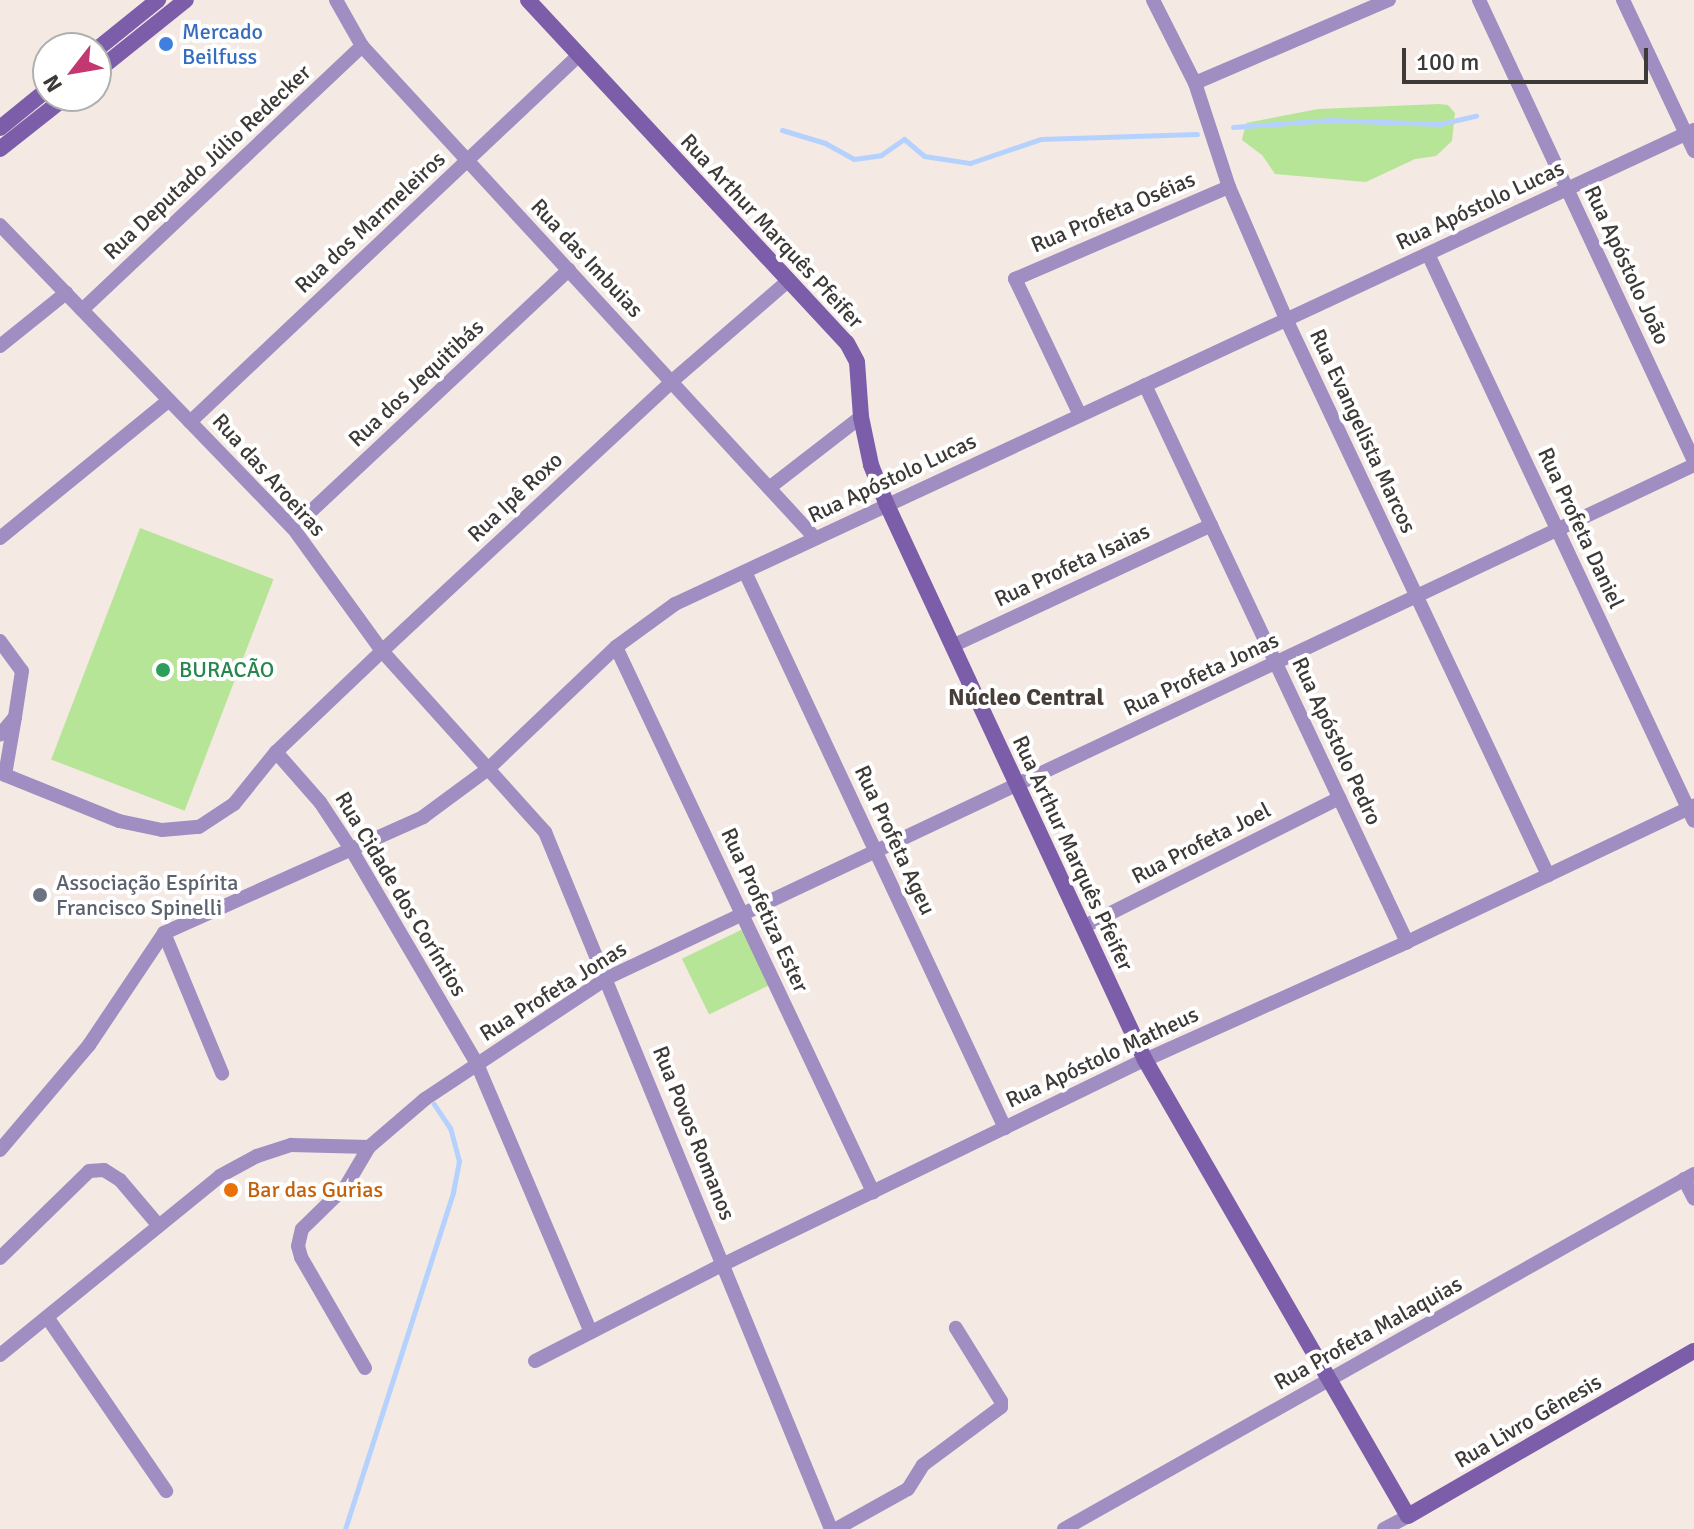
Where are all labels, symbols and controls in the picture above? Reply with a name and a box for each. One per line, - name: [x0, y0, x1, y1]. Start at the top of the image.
- place label: Mercado Beilfuss: [182, 18, 263, 70]
- north arrow: [32, 32, 112, 112]
- scale bar: [1406, 32, 1652, 82]
- marker: Mercado Beilfuss: [157, 35, 175, 53]
- text: 100 m: [1416, 47, 1479, 77]
- street label: Rua Deputado Júlio Redecker: [98, 59, 316, 265]
- text: N: [37, 70, 68, 97]
- street label: Rua Arthur Marquês Pfeifer: [675, 128, 869, 334]
- street label: Rua dos Marmeleiros: [289, 146, 451, 298]
- street label: Rua Apóstolo Lucas: [1392, 154, 1568, 256]
- street label: Rua Profeta Oséias: [1027, 166, 1199, 258]
- street label: Rua Apóstolo João: [1579, 181, 1675, 349]
- street label: Rua das Imbuias: [525, 193, 649, 323]
- street label: Rua dos Jequitibás: [343, 314, 489, 452]
- street label: Rua Evangelista Marcos: [1304, 325, 1422, 537]
- street label: Rua das Aroeiras: [207, 408, 331, 542]
- street label: Rua Apóstolo Lucas: [804, 427, 980, 529]
- street label: Rua Profeta Daniel: [1532, 443, 1630, 613]
- street label: Rua Ipê Roxo: [462, 446, 568, 548]
- street label: Rua Profeta Isaias: [990, 518, 1154, 612]
- street label: Rua Profeta Jonas: [1119, 627, 1283, 721]
- street label: Rua Apóstolo Pedro: [1287, 653, 1387, 829]
- place label: BURACÃO: [179, 657, 274, 683]
- marker: BURACÃO: [154, 661, 172, 679]
- district label: Núcleo Central: [948, 684, 1104, 712]
- street label: Rua Arthur Marquês Pfeifer: [1007, 731, 1139, 975]
- street label: Rua Profeta Ageu: [849, 761, 941, 919]
- street label: Rua Cidade dos Coríntios: [330, 787, 472, 1001]
- street label: Rua Profeta Joel: [1127, 797, 1275, 889]
- street label: Rua Profetiza Ester: [715, 824, 815, 996]
- place label: Associação Espírita Francisco Spinelli: [56, 869, 238, 920]
- marker: Associação Espírita Francisco Spinelli: [31, 886, 49, 904]
- street label: Rua Profeta Jonas: [475, 935, 631, 1047]
- street label: Rua Apóstolo Matheus: [1002, 1001, 1202, 1113]
- street label: Rua Povos Romanos: [647, 1042, 741, 1224]
- place label: Bar das Gurias: [247, 1177, 383, 1203]
- marker: Bar das Gurias: [222, 1181, 240, 1199]
- street label: Rua Profeta Malaquias: [1270, 1270, 1466, 1396]
- street label: Rua Livro Gênesis: [1450, 1368, 1606, 1474]

